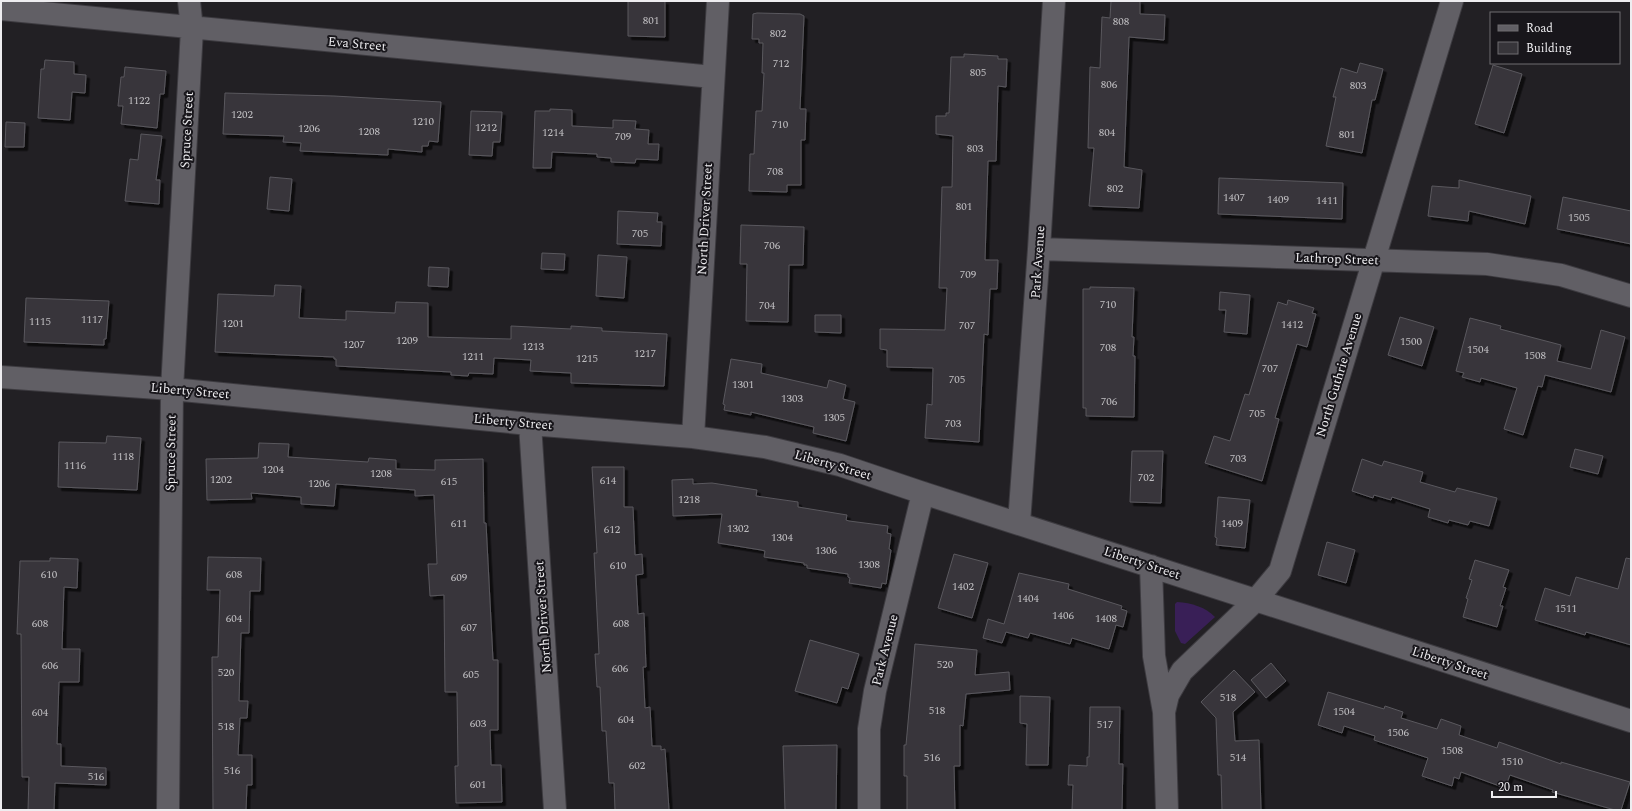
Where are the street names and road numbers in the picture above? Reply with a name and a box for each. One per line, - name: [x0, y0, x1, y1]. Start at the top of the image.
- street label: Eva Street: [327, 31, 387, 57]
- street label: Spruce Street: [175, 91, 199, 169]
- street label: North Driver Street: [692, 162, 718, 276]
- street label: Park Avenue: [1025, 225, 1051, 299]
- street label: Lathrop Street: [1295, 248, 1380, 270]
- street label: North Guthrie Avenue: [1311, 310, 1367, 440]
- street label: Liberty Street: [150, 378, 231, 404]
- street label: Liberty Street: [473, 409, 554, 435]
- street label: Spruce Street: [160, 414, 182, 491]
- street label: Liberty Street: [792, 444, 874, 486]
- street label: Liberty Street: [1101, 541, 1183, 585]
- street label: North Driver Street: [529, 560, 557, 674]
- street label: Park Avenue: [866, 612, 904, 688]
- street label: Liberty Street: [1409, 641, 1491, 685]

